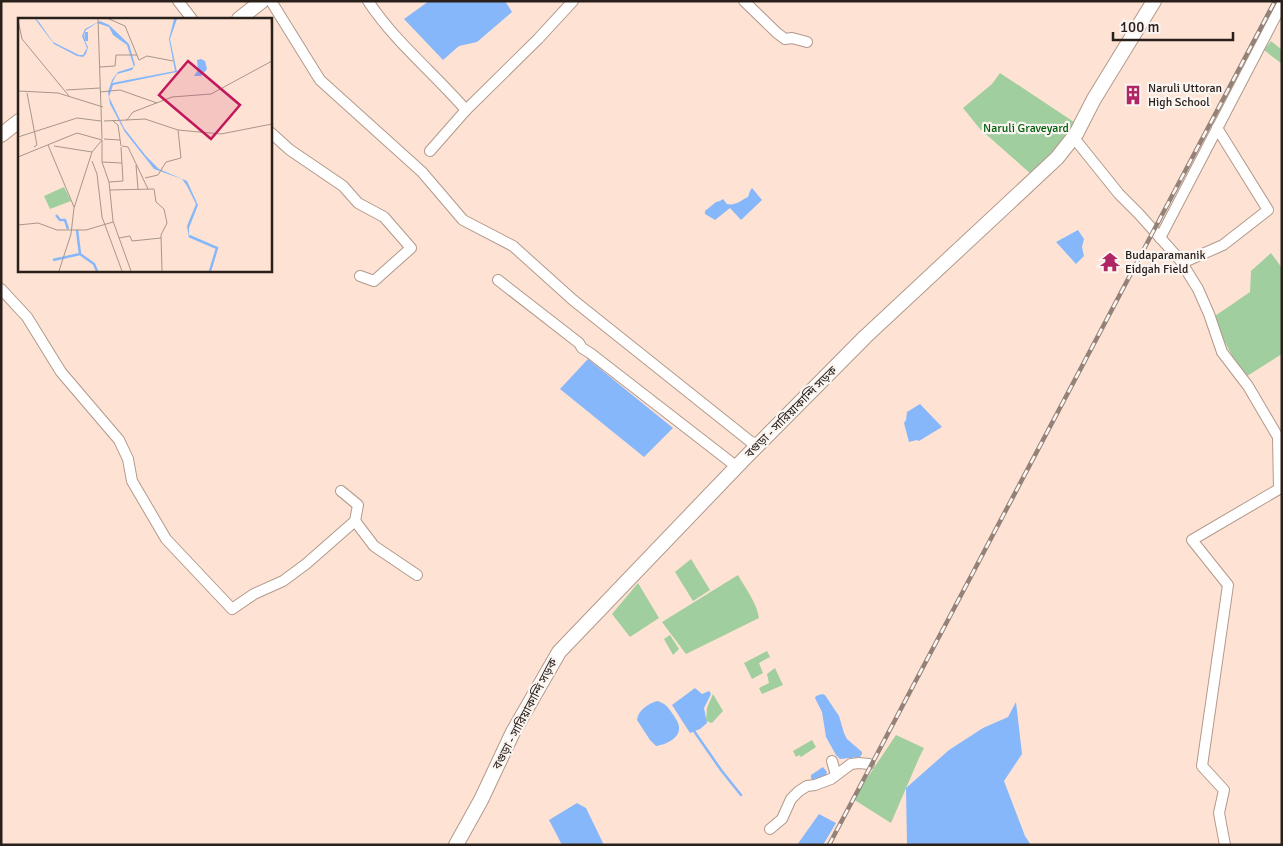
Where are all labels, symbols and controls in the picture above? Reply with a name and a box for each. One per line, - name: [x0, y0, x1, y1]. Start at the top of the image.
- scale bar: [1113, 10, 1233, 42]
- inset map: [18, 18, 271, 271]
- text: 100 m: [1120, 18, 1160, 36]
- place label: Naruli Uttoran High School: [1148, 81, 1222, 110]
- building icon: Naruli Uttoran High School: [1122, 84, 1144, 106]
- park label: Naruli Graveyard: [983, 121, 1069, 136]
- place label: Budaparamanik Eidgah Field: [1125, 248, 1206, 277]
- temple icon: Budaparamanik Eidgah Field: [1099, 251, 1121, 273]
- street label: বগুড়া - সারিয়াকান্দি সড়ক: [741, 362, 841, 462]
- street label: বগুড়া - সারিয়াকান্দি সড়ক: [488, 655, 561, 773]

